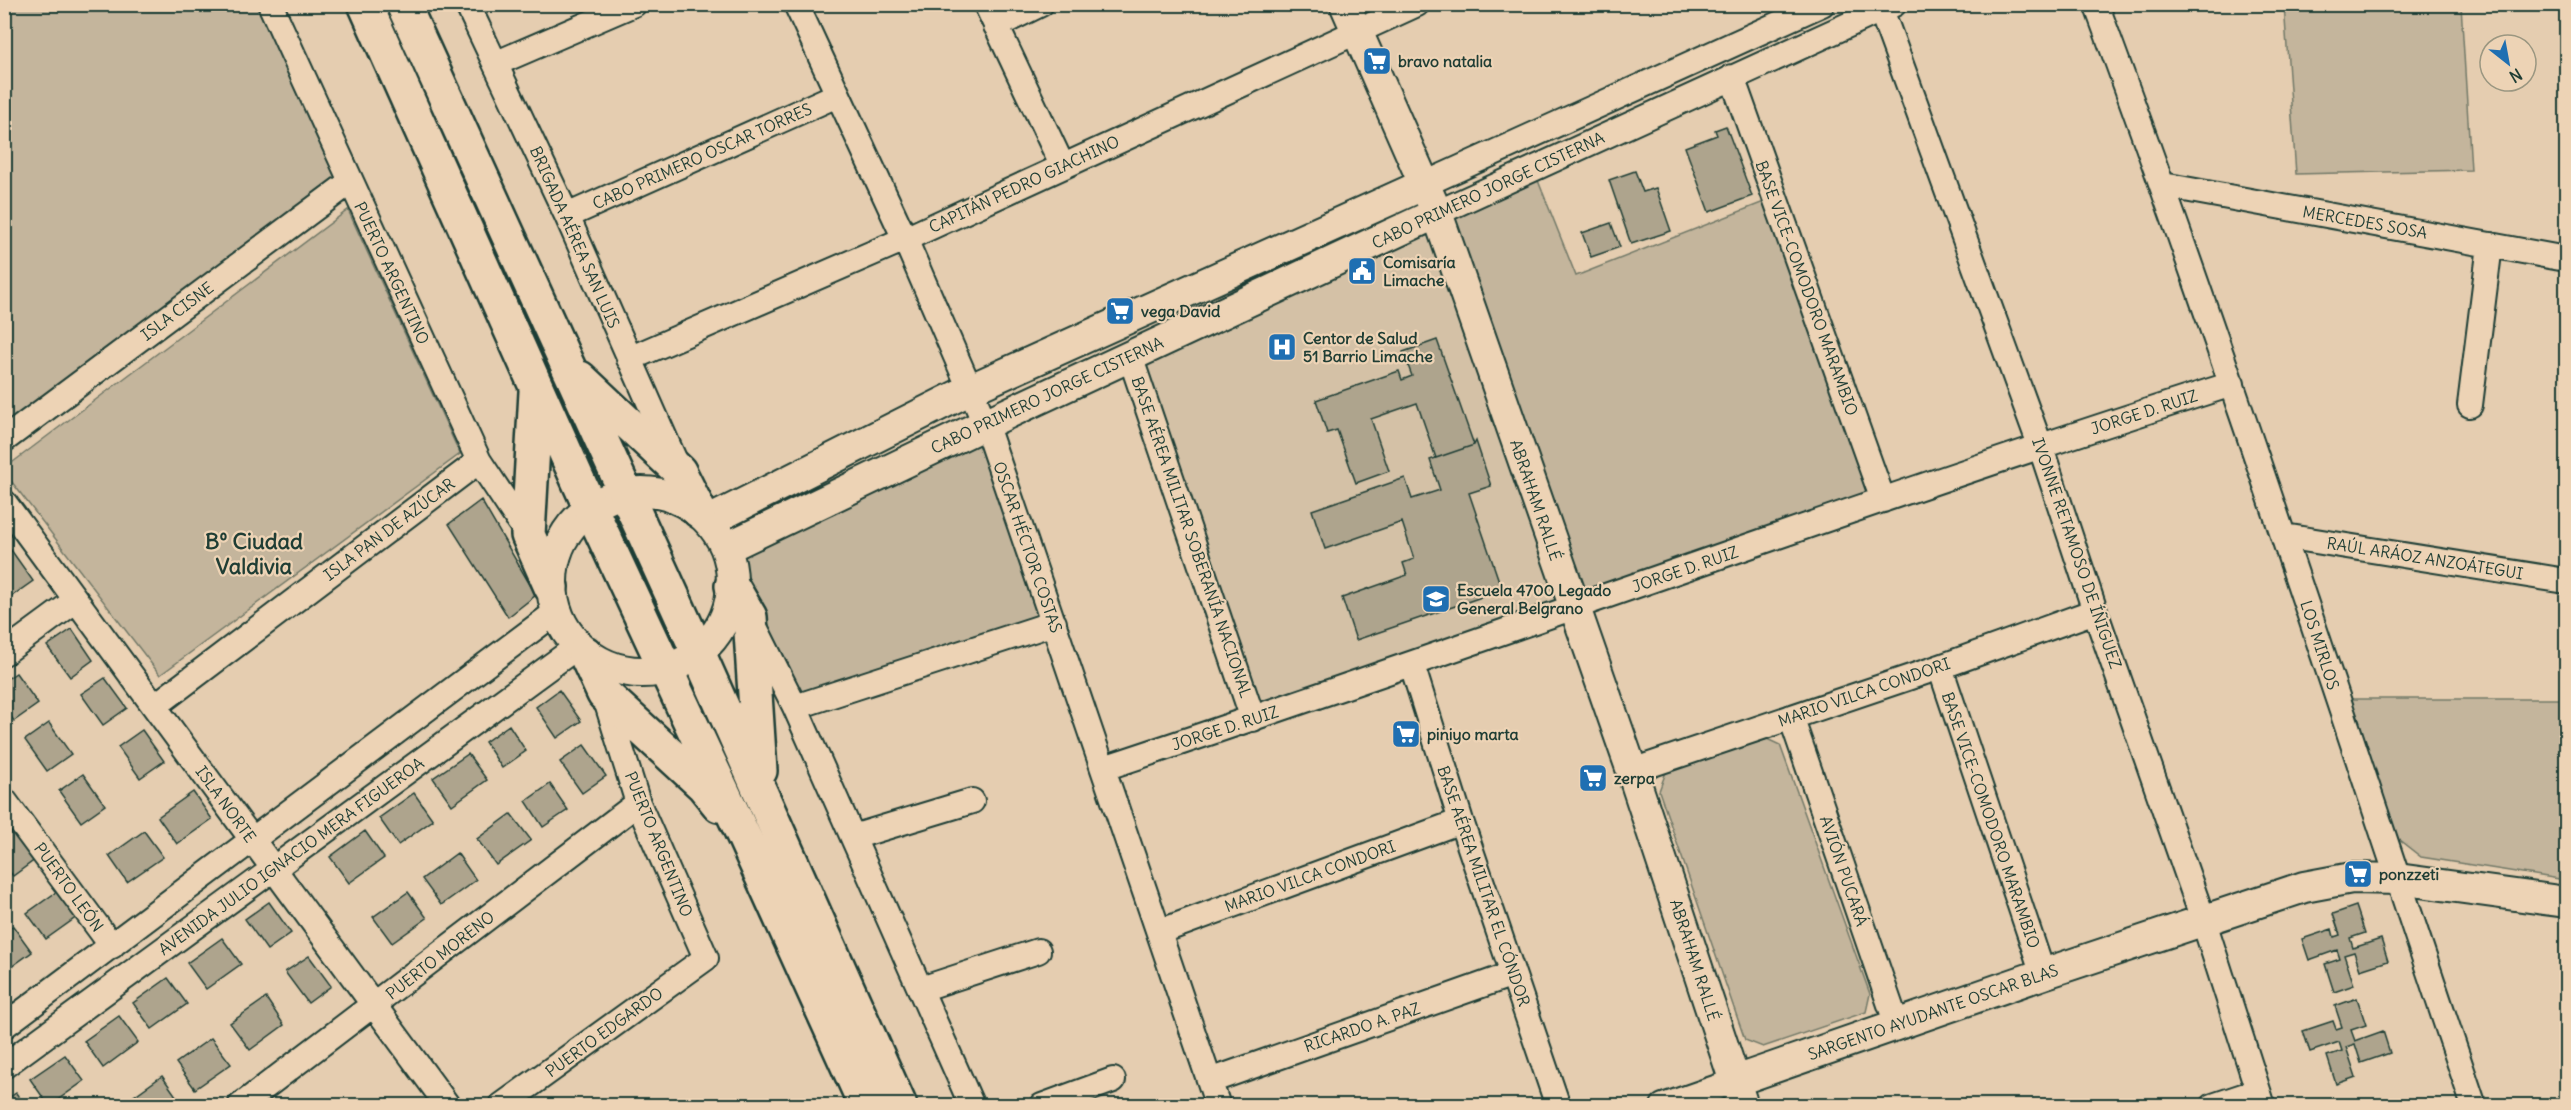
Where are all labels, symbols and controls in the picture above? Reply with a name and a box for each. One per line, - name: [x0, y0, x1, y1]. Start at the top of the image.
- north arrow: [2478, 33, 2538, 93]
- supermarket icon: bravo natalia: [1361, 45, 1393, 77]
- place label: bravo natalia: [1398, 51, 1492, 71]
- text: N: [2506, 64, 2526, 87]
- street label: CABO PRIMERO OSCAR TORRES: [589, 98, 815, 214]
- street label: CABO PRIMERO JORGE CISTERNA: [1369, 127, 1607, 253]
- street label: CAPITÁN PEDRO GIACHINO: [926, 131, 1122, 237]
- street label: BRIGADA AÉREA SAN LUIS: [526, 143, 624, 331]
- street label: BASE VICE-COMODORO MARAMBIO: [1751, 158, 1863, 418]
- street label: PUERTO ARGENTINO: [350, 199, 434, 347]
- street label: MERCEDES SOSA: [2301, 201, 2429, 243]
- place label: Comisaría Limache: [1383, 252, 1456, 290]
- public building icon: Comisaría Limache: [1346, 255, 1378, 287]
- street label: ISLA CISNE: [137, 277, 217, 345]
- supermarket icon: vega David: [1104, 295, 1136, 327]
- place label: vega David: [1141, 301, 1221, 322]
- place label: Centor de Salud 51 Barrio Limache: [1303, 328, 1433, 366]
- hospital icon: Centor de Salud 51 Barrio Limache: [1266, 331, 1298, 363]
- street label: CABO PRIMERO JORGE CISTERNA: [928, 332, 1166, 458]
- street label: BASE AÉREA MILITAR SOBERANÍA NACIONAL: [1127, 374, 1257, 701]
- street label: JORGE D. RUIZ: [2088, 385, 2200, 439]
- street label: IVONNE RETAMOSO DE ÍÑIGUEZ: [2028, 435, 2126, 671]
- street label: ABRAHAM RALLÉ: [1506, 437, 1566, 563]
- street label: OSCAR HÉCTOR COSTAS: [989, 459, 1067, 635]
- street label: ISLA PAN DE AZÚCAR: [320, 473, 458, 585]
- district label: Bº Ciudad Valdivia: [205, 527, 303, 580]
- street label: RAÚL ARÁOZ ANZOÁTEGUI: [2325, 533, 2525, 583]
- street label: JORGE D. RUIZ: [1629, 541, 1741, 597]
- place label: Escuela 4700 Legado General Belgrano: [1457, 580, 1611, 619]
- school or university icon: Escuela 4700 Legado General Belgrano: [1420, 583, 1452, 615]
- street label: LOS MIRLOS: [2296, 598, 2344, 692]
- street label: MARIO VILCA CONDORI: [1775, 653, 1953, 731]
- street label: BASE VICE-COMODORO MARAMBIO: [1938, 689, 2044, 951]
- street label: JORGE D. RUIZ: [1169, 701, 1281, 755]
- supermarket icon: piniyo marta: [1390, 718, 1422, 750]
- place label: piniyo marta: [1427, 724, 1519, 745]
- street label: AVENIDA JULIO IGNACIO MERA FIGUEROA: [154, 753, 428, 959]
- street label: ISLA NORTE: [192, 762, 260, 846]
- supermarket icon: zerpa: [1577, 762, 1609, 794]
- street label: BASE AÉREA MILITAR EL CÓNDOR: [1433, 763, 1535, 1009]
- street label: PUERTO ARGENTINO: [621, 768, 697, 920]
- place label: zerpa: [1614, 768, 1655, 789]
- street label: AVIÓN PUCARÁ: [1816, 813, 1872, 929]
- street label: MARIO VILCA CONDORI: [1222, 836, 1398, 916]
- street label: PUERTO LEÓN: [30, 839, 108, 935]
- supermarket icon: ponzzeti: [2342, 858, 2374, 890]
- place label: ponzzeti: [2379, 864, 2439, 885]
- street label: ABRAHAM RALLÉ: [1666, 897, 1724, 1023]
- street label: PUERTO MORENO: [382, 906, 498, 1004]
- street label: SARGENTO AYUDANTE OSCAR BLAS: [1805, 960, 2061, 1064]
- street label: PUERTO EDGARDO: [541, 983, 667, 1081]
- street label: RICARDO A. PAZ: [1301, 998, 1423, 1056]

